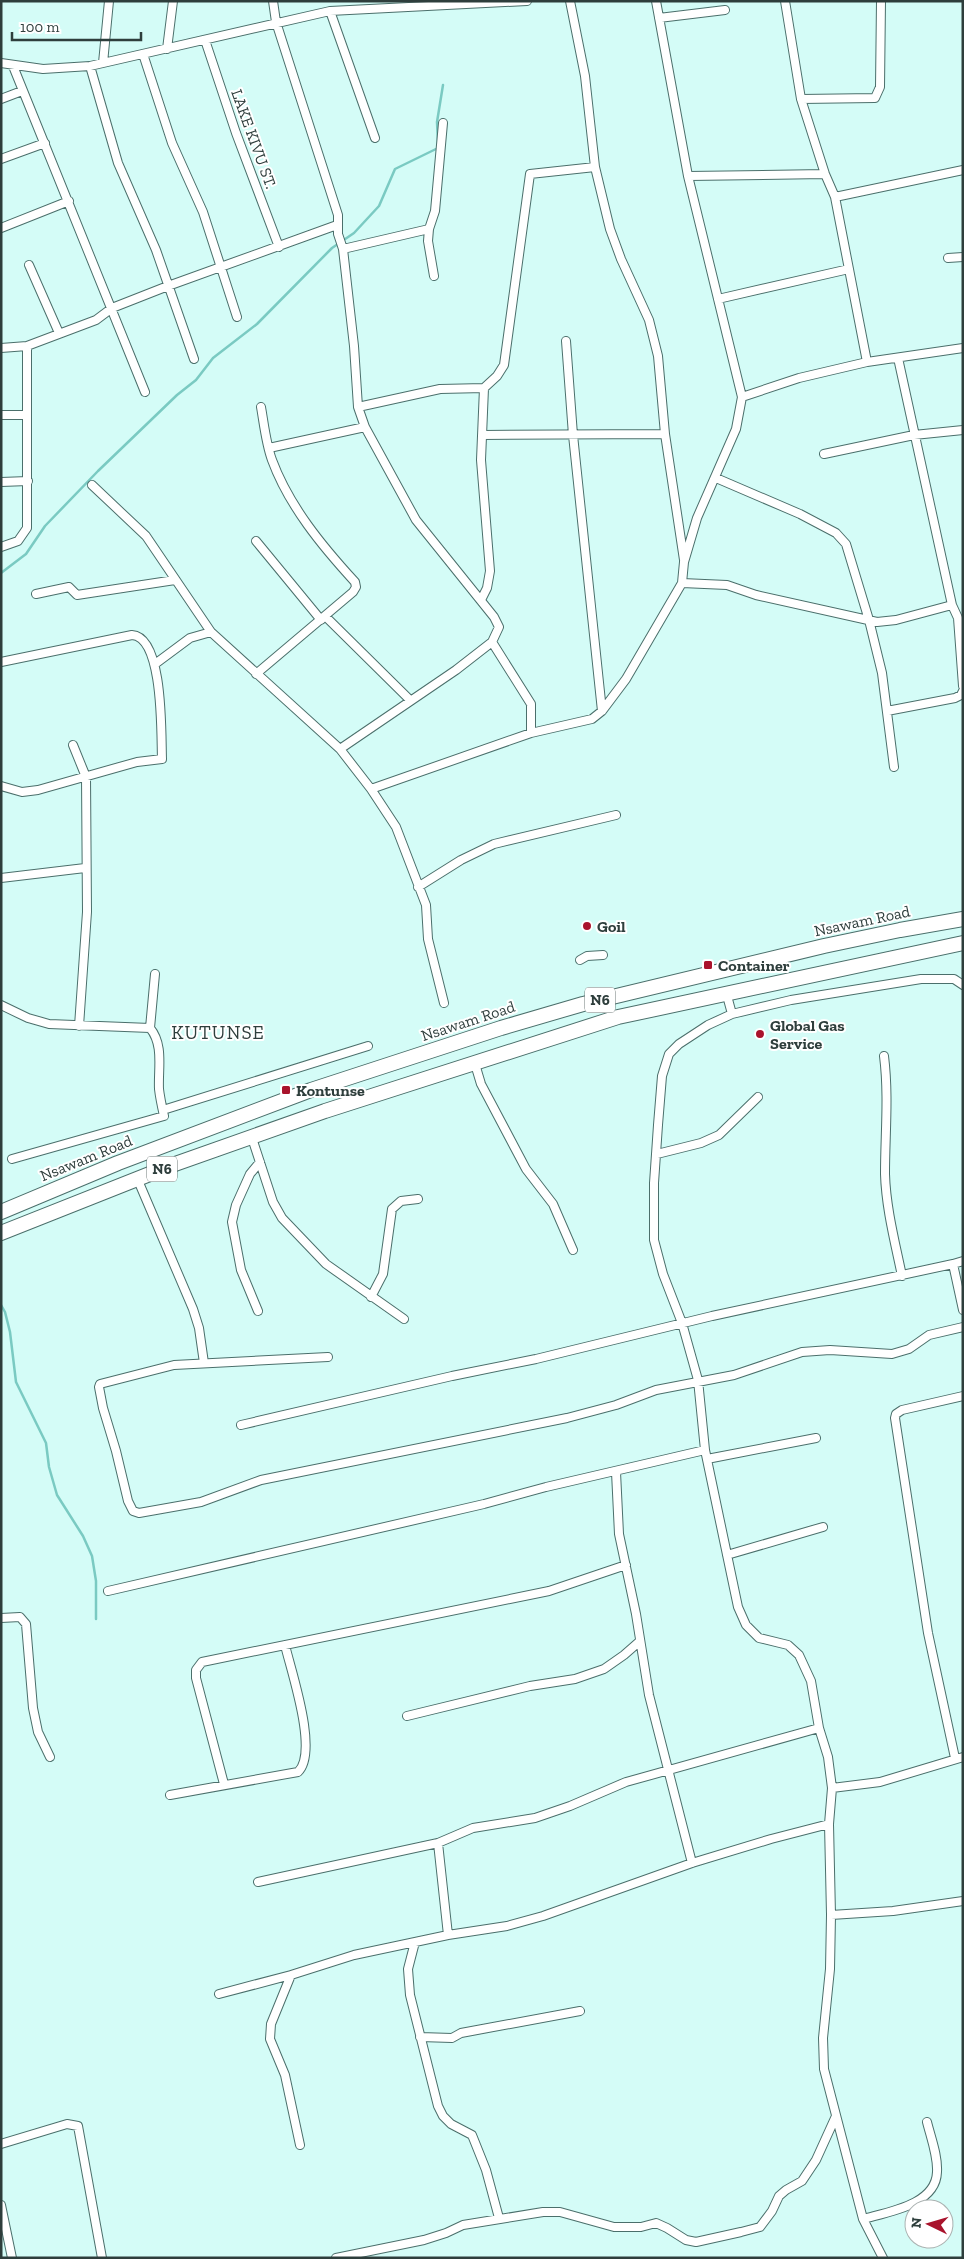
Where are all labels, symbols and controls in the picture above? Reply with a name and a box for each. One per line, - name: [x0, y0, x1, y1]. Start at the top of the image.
- scale bar: [12, 10, 141, 42]
- text: 100 m: [20, 18, 59, 36]
- street label: LAKE KIVU ST.: [227, 87, 281, 191]
- street label: Nsawam Road: [812, 902, 912, 940]
- place label: Goil: [597, 917, 626, 936]
- marker: Goil: [581, 920, 593, 932]
- place label: Container: [718, 956, 790, 975]
- marker: Container: [702, 959, 714, 971]
- road number: N6: [585, 988, 615, 1012]
- street label: Nsawam Road: [419, 997, 518, 1045]
- place label: Global Gas Service: [770, 1016, 845, 1053]
- district label: KUTUNSE: [171, 1021, 265, 1044]
- marker: Global Gas Service: [754, 1028, 766, 1040]
- place label: Kontunse: [296, 1081, 365, 1100]
- marker: Kontunse: [280, 1084, 292, 1096]
- street label: Nsawam Road: [37, 1131, 135, 1185]
- road number: N6: [147, 1156, 177, 1182]
- north arrow: [904, 2199, 954, 2249]
- text: N: [908, 2217, 926, 2229]

